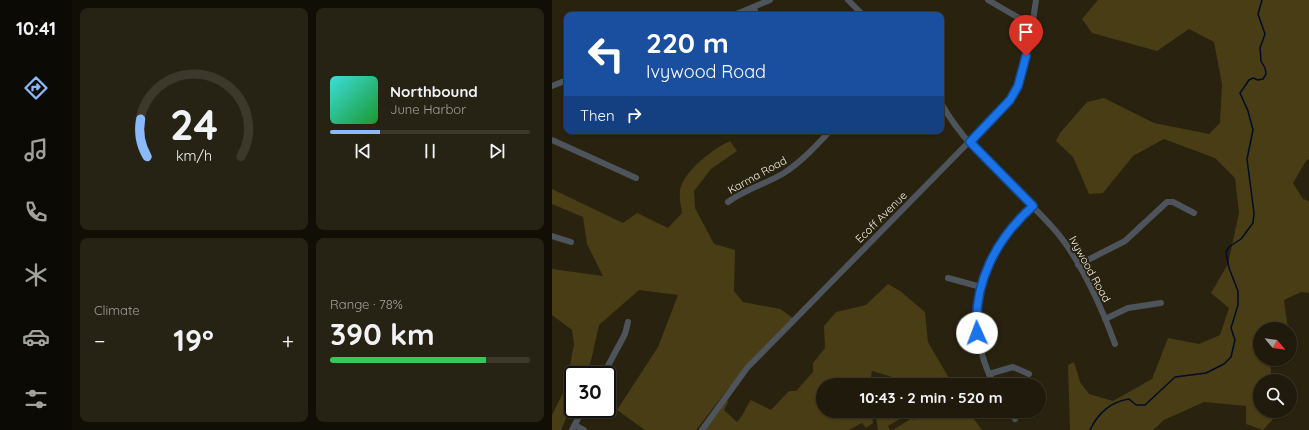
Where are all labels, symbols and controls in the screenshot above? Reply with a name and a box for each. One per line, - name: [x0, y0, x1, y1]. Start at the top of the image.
- pin: [1009, 15, 1043, 56]
- text: 10:41: [16, 17, 56, 40]
- icon: arrive: [1015, 21, 1037, 43]
- text: 220 m: [646, 25, 729, 60]
- icon: left: [580, 28, 632, 80]
- text: Ivywood Road: [646, 60, 766, 83]
- icon: directions: [22, 74, 50, 102]
- text: Northbound: [390, 82, 478, 101]
- text: 24: [170, 98, 218, 150]
- text: June Harbor: [390, 101, 466, 117]
- icon: right: [623, 104, 645, 126]
- text: Then: [580, 106, 615, 125]
- icon: music: [22, 136, 50, 164]
- icon: previous: [352, 140, 374, 162]
- icon: pause: [419, 140, 441, 162]
- icon: next: [486, 140, 508, 162]
- text: km/h: [176, 146, 212, 164]
- street label: Karma Road: [725, 153, 789, 197]
- street label: Ecoff Avenue: [852, 188, 910, 246]
- icon: phone: [22, 198, 50, 226]
- street label: Ivywood Road: [1066, 234, 1114, 304]
- icon: climate: [22, 261, 50, 289]
- text: Range · 78%: [330, 296, 403, 312]
- text: Climate: [94, 302, 140, 318]
- position arrow: [956, 312, 998, 354]
- text: 390 km: [330, 315, 435, 353]
- text: 19°: [173, 321, 214, 359]
- north arrow: [1253, 322, 1297, 366]
- map controls: [1253, 322, 1297, 418]
- icon: car: [22, 323, 50, 351]
- text: −: [94, 327, 105, 355]
- text: +: [282, 327, 294, 355]
- speed limit sign: 30: [564, 366, 616, 418]
- button: search: [1253, 374, 1297, 418]
- icon: filters: [22, 385, 50, 413]
- text: 10:43 · 2 min · 520 m: [860, 388, 1002, 407]

